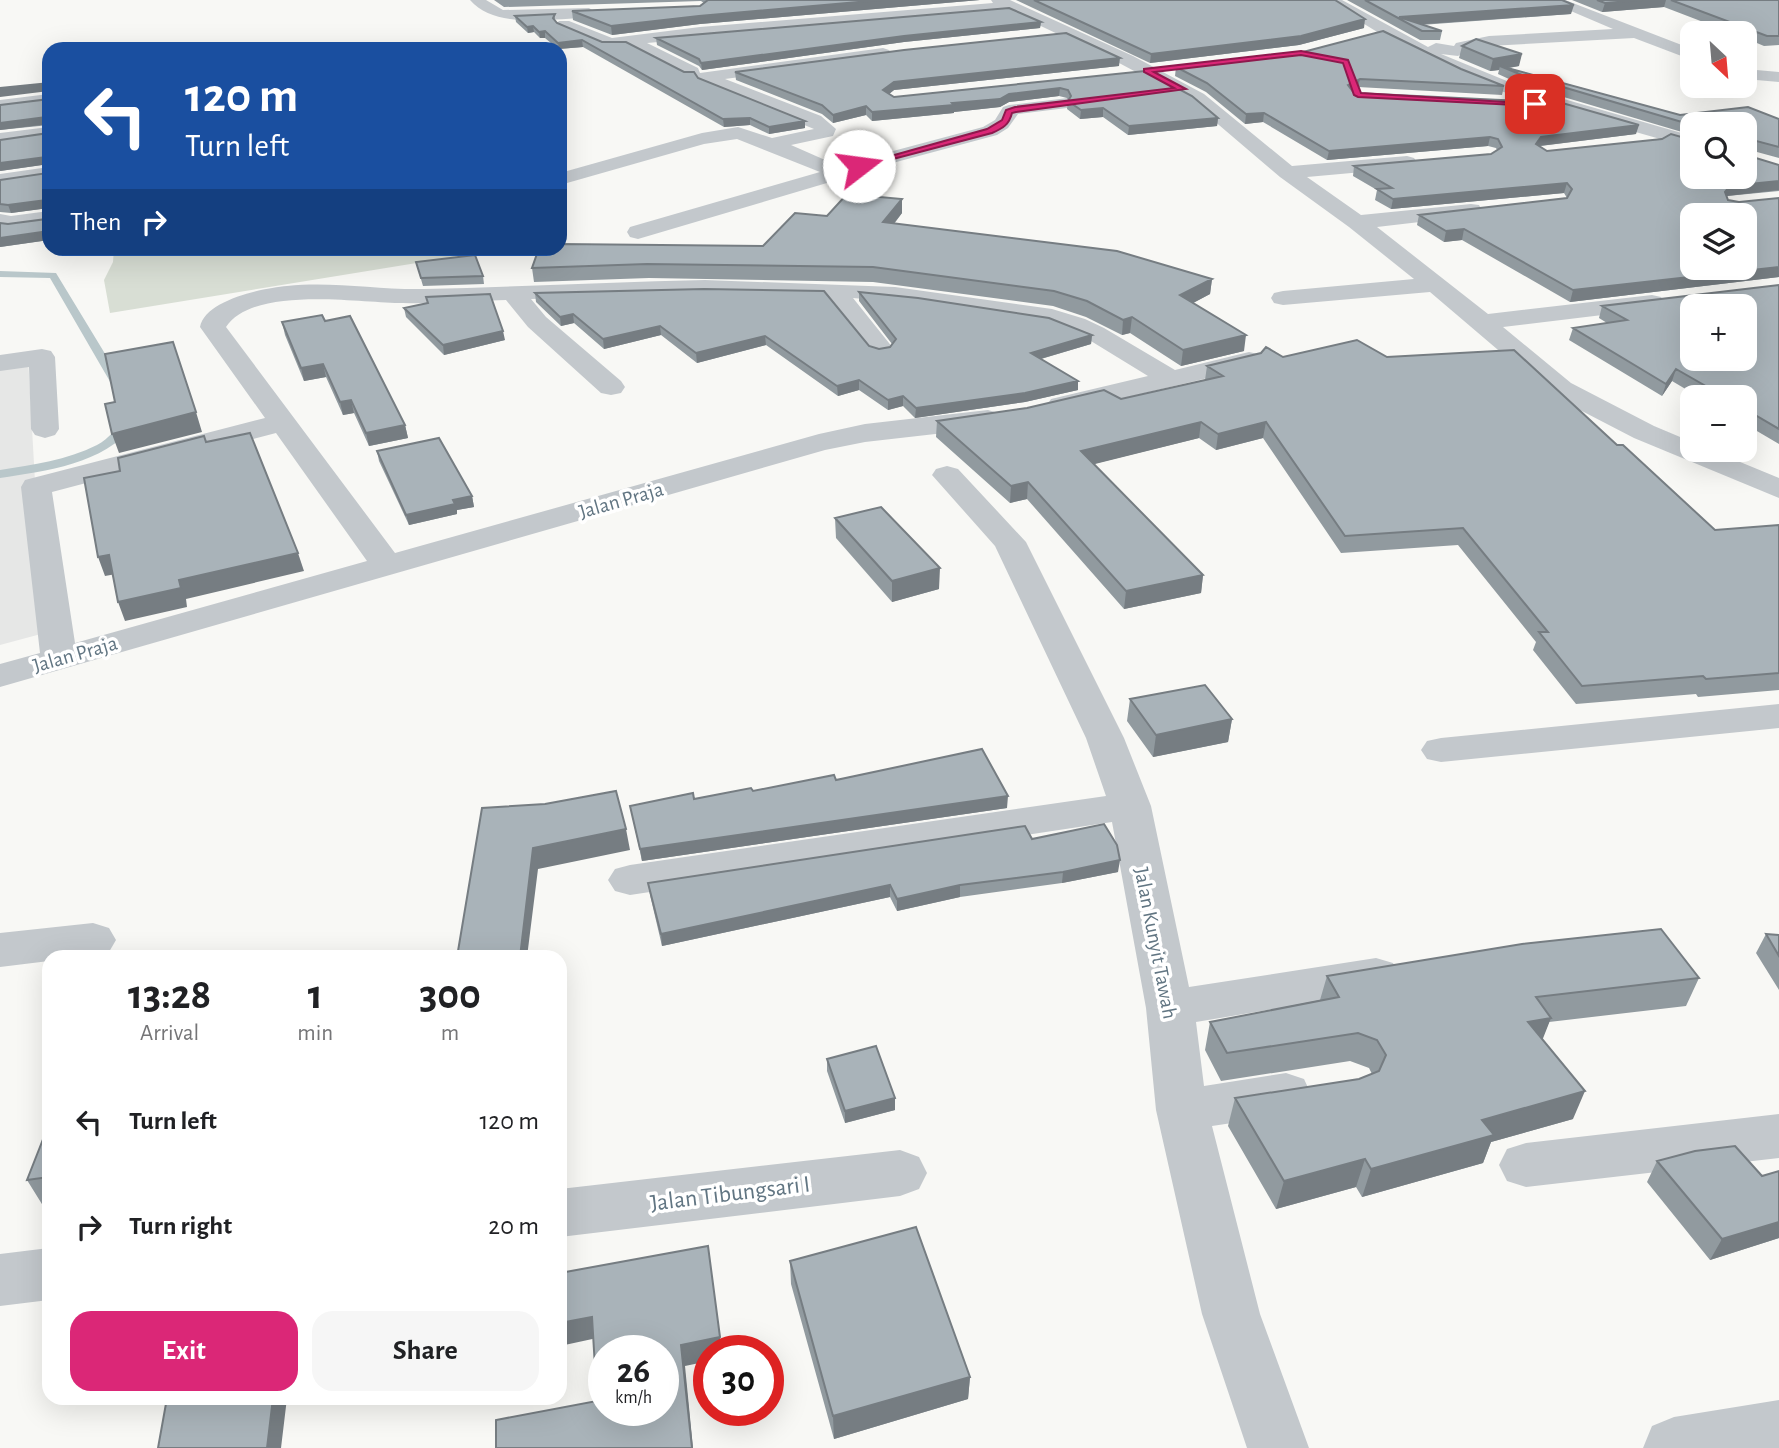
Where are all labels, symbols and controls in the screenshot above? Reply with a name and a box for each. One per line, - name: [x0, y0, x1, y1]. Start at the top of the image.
- north arrow: [1680, 21, 1757, 98]
- map controls: [1680, 21, 1757, 462]
- icon: left: [70, 70, 161, 161]
- text: 120 m: [185, 72, 298, 121]
- pin: [1505, 74, 1565, 134]
- icon: arrive: [1516, 85, 1554, 123]
- button: search: [1680, 112, 1757, 189]
- position arrow: [822, 129, 896, 203]
- text: Turn left: [185, 130, 289, 162]
- icon: right: [135, 203, 173, 241]
- button: layers: [1680, 203, 1757, 280]
- text: Then: [70, 209, 121, 235]
- button: +: [1680, 294, 1757, 371]
- button: −: [1680, 385, 1757, 462]
- street label: Jalan Praja: [576, 478, 666, 523]
- street label: Jalan Praja: [30, 632, 120, 677]
- street label: Jalan Kunyit Tawah: [1131, 866, 1180, 1021]
- text: 13:28: [128, 974, 211, 1016]
- text: 1: [308, 974, 323, 1016]
- text: 300: [419, 974, 481, 1016]
- text: Arrival: [140, 1022, 199, 1045]
- text: min: [297, 1022, 333, 1045]
- text: m: [441, 1022, 459, 1045]
- icon: left: [70, 1103, 108, 1141]
- text: Turn left: [129, 1108, 217, 1134]
- text: 120 m: [479, 1108, 539, 1134]
- street label: Jalan Tibungsari I: [649, 1172, 811, 1216]
- icon: right: [70, 1208, 108, 1246]
- text: Turn right: [129, 1213, 232, 1239]
- text: 20 m: [488, 1213, 539, 1239]
- button: Exit: [70, 1311, 298, 1391]
- button: Share: [312, 1311, 539, 1391]
- speed limit sign: 30: [693, 1335, 784, 1426]
- text: 26: [617, 1354, 650, 1389]
- text: km/h: [615, 1389, 652, 1407]

